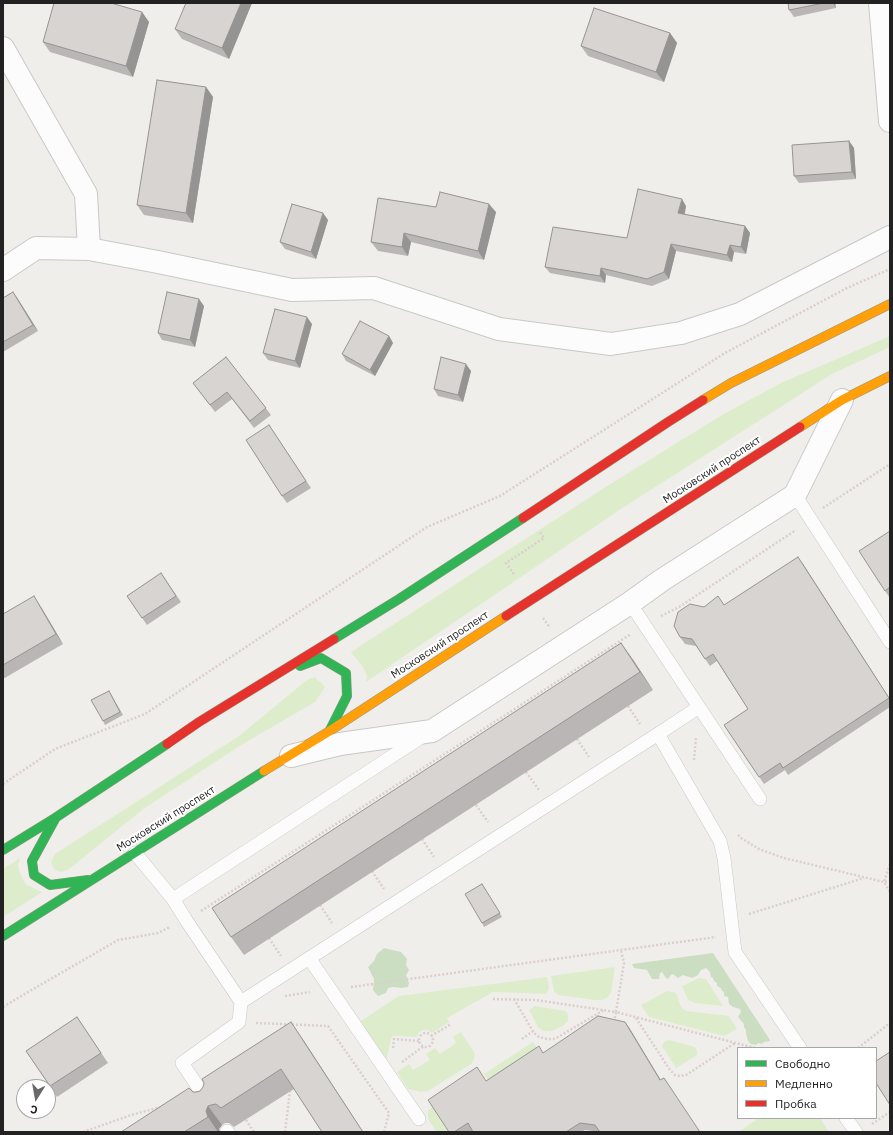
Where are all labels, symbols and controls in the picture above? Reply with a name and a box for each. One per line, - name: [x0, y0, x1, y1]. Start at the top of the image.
- street label: Московский проспект: [661, 433, 763, 507]
- street label: Московский проспект: [389, 608, 491, 682]
- street label: Московский проспект: [114, 783, 218, 855]
- legend: [737, 1047, 877, 1119]
- text: Свободно: [775, 1056, 830, 1071]
- text: Медленно: [775, 1076, 833, 1091]
- north arrow: [16, 1079, 56, 1119]
- text: Пробка: [775, 1096, 817, 1111]
- text: С: [29, 1102, 39, 1117]

